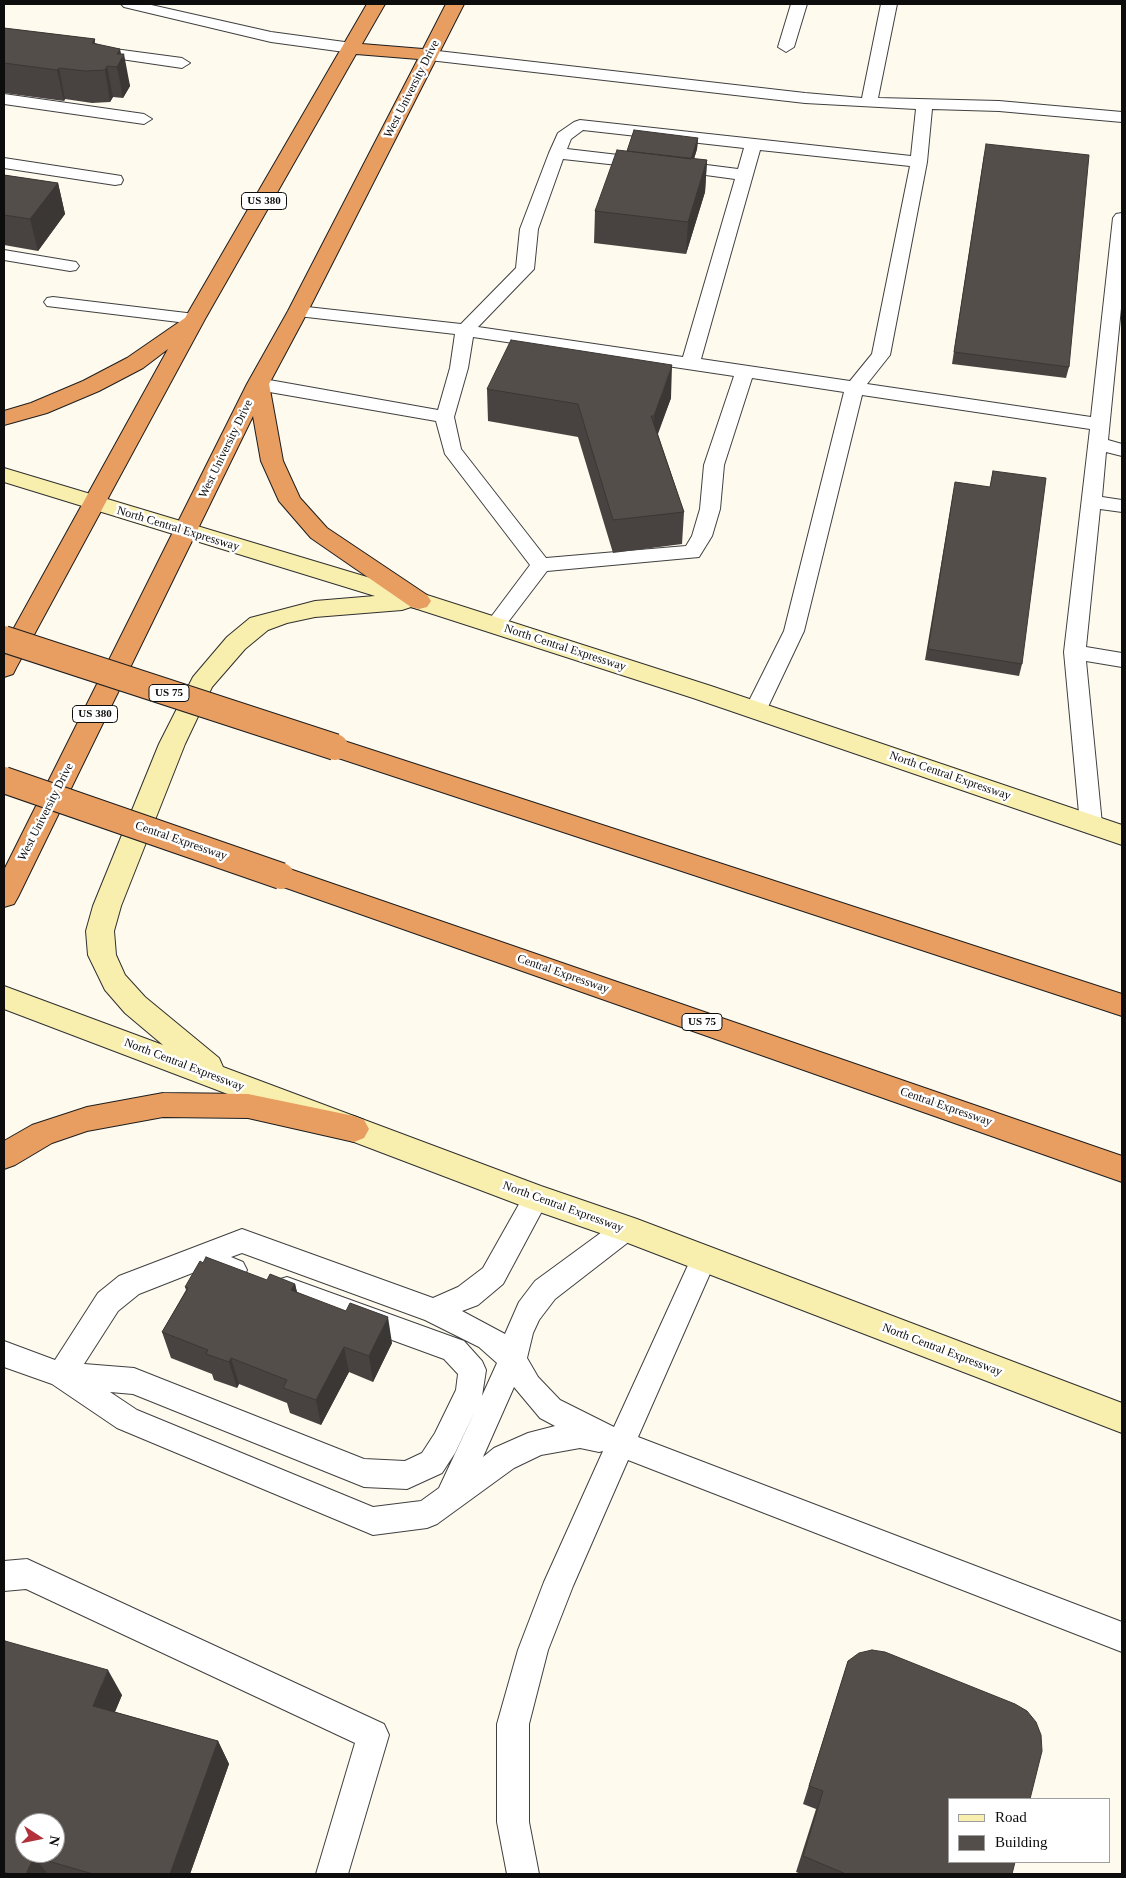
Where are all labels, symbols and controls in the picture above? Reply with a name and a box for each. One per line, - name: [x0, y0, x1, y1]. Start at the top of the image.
- street label: West University Drive: [381, 38, 443, 140]
- road number: US 380: [242, 192, 286, 210]
- street label: West University Drive: [196, 397, 256, 501]
- street label: North Central Expressway: [115, 504, 241, 554]
- street label: North Central Expressway: [502, 621, 628, 675]
- road number: US 75: [149, 684, 189, 701]
- road number: US 380: [72, 706, 118, 722]
- street label: North Central Expressway: [887, 748, 1013, 804]
- street label: West University Drive: [15, 761, 77, 863]
- street label: Central Expressway: [133, 819, 229, 863]
- street label: Central Expressway: [515, 952, 611, 996]
- road number: US 75: [682, 1014, 722, 1030]
- street label: North Central Expressway: [122, 1035, 246, 1095]
- street label: Central Expressway: [898, 1085, 994, 1129]
- street label: North Central Expressway: [501, 1178, 625, 1236]
- street label: North Central Expressway: [880, 1320, 1004, 1380]
- legend: [948, 1798, 1111, 1863]
- text: Road: [995, 1809, 1027, 1825]
- north arrow: [15, 1813, 65, 1863]
- text: N: [46, 1834, 63, 1847]
- text: Building: [995, 1834, 1048, 1850]

